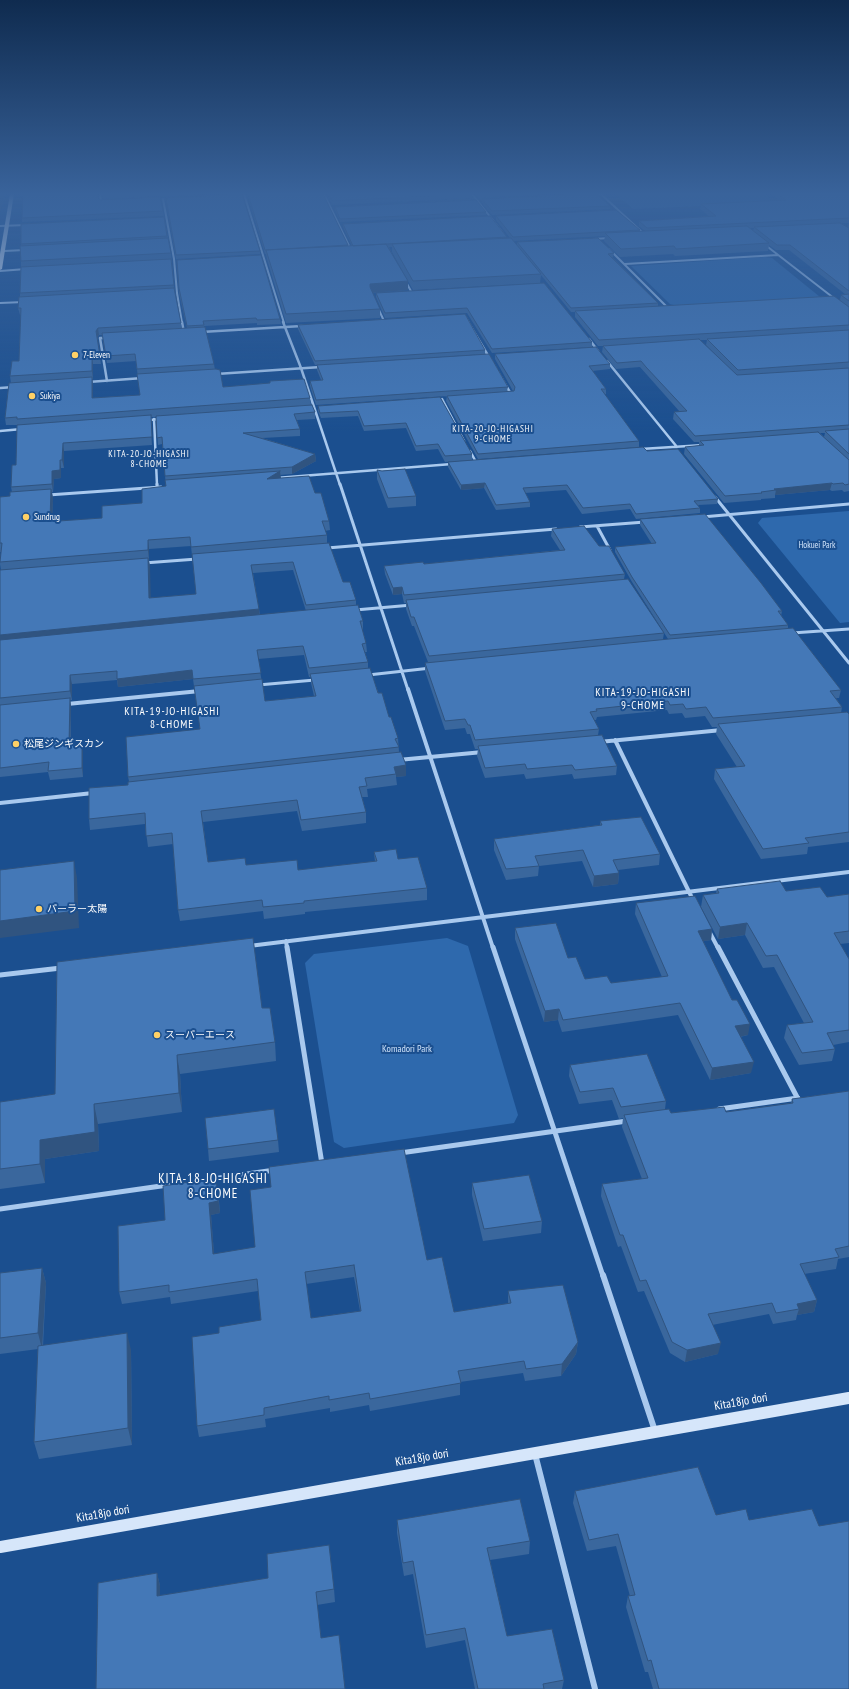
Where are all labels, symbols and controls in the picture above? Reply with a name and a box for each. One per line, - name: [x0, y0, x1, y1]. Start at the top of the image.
- marker: 7-Eleven: [70, 350, 80, 360]
- place label: 7-Eleven: [83, 350, 110, 360]
- marker: Sukiya: [27, 391, 37, 401]
- place label: Sukiya: [40, 391, 60, 401]
- district label: KITA-20-JO-HIGASHI 9-CHOME: [452, 424, 534, 445]
- district label: KITA-20-JO-HIGASHI 8-CHOME: [108, 449, 190, 470]
- marker: Sundrug: [21, 512, 31, 522]
- place label: Sundrug: [34, 512, 60, 522]
- park label: Hokuei Park: [798, 540, 836, 550]
- district label: KITA-19-JO-HIGASHI 9-CHOME: [595, 686, 691, 712]
- district label: KITA-19-JO-HIGASHI 8-CHOME: [124, 705, 220, 731]
- place label: 松尾ジンギスカン: [24, 738, 104, 750]
- marker: 松尾ジンギスカン: [11, 739, 21, 749]
- place label: パーラー太陽: [47, 903, 107, 915]
- marker: パーラー太陽: [34, 904, 44, 914]
- place label: スーパーエース: [165, 1029, 235, 1041]
- marker: スーパーエース: [152, 1030, 162, 1040]
- park label: Komadori Park: [382, 1043, 432, 1055]
- district label: KITA-18-JO-HIGASHI 8-CHOME: [158, 1171, 268, 1202]
- street label: Kita18jo dori: [713, 1390, 769, 1414]
- street label: Kita18jo dori: [394, 1446, 450, 1470]
- street label: Kita18jo dori: [75, 1502, 131, 1526]

